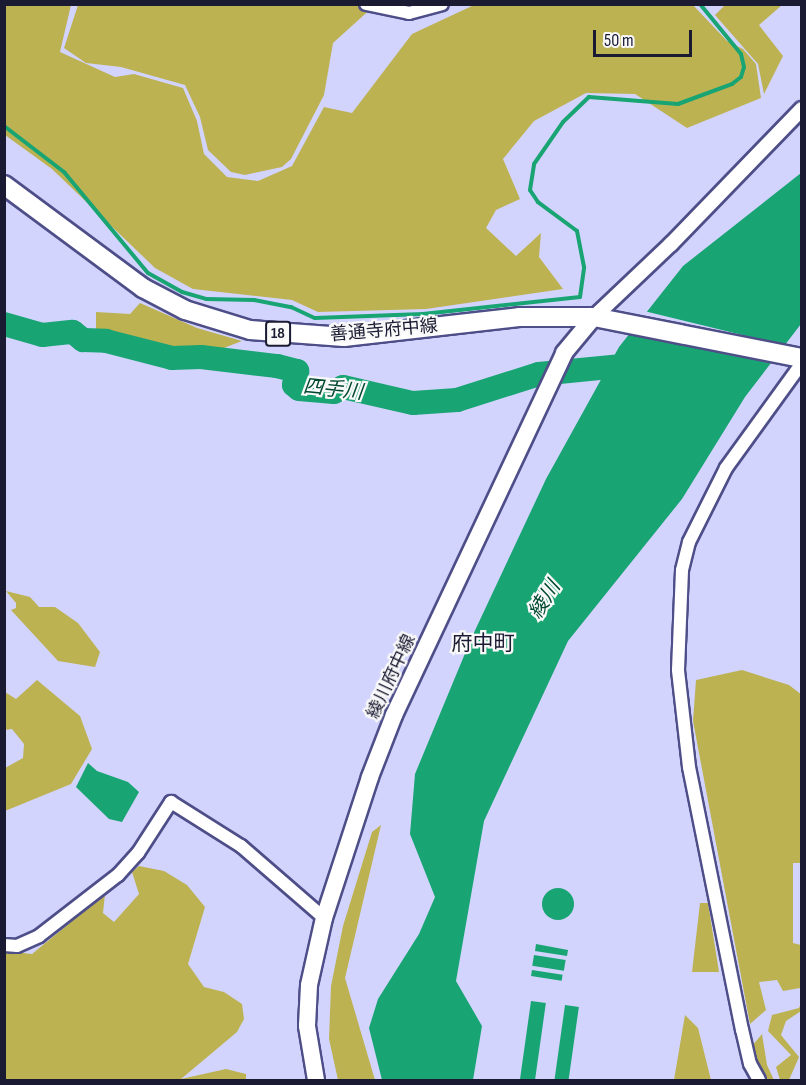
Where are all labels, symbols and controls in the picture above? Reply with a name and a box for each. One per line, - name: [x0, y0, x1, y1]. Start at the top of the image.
- scale bar: [596, 18, 695, 56]
- text: 50 m: [604, 30, 634, 51]
- street label: 善通寺府中線: [329, 316, 439, 346]
- road number: 18: [264, 321, 292, 347]
- water label: 四手川: [302, 375, 364, 405]
- water label: 綾川: [524, 577, 566, 623]
- district label: 府中町: [452, 631, 514, 657]
- street label: 綾川府中線: [363, 632, 421, 722]

